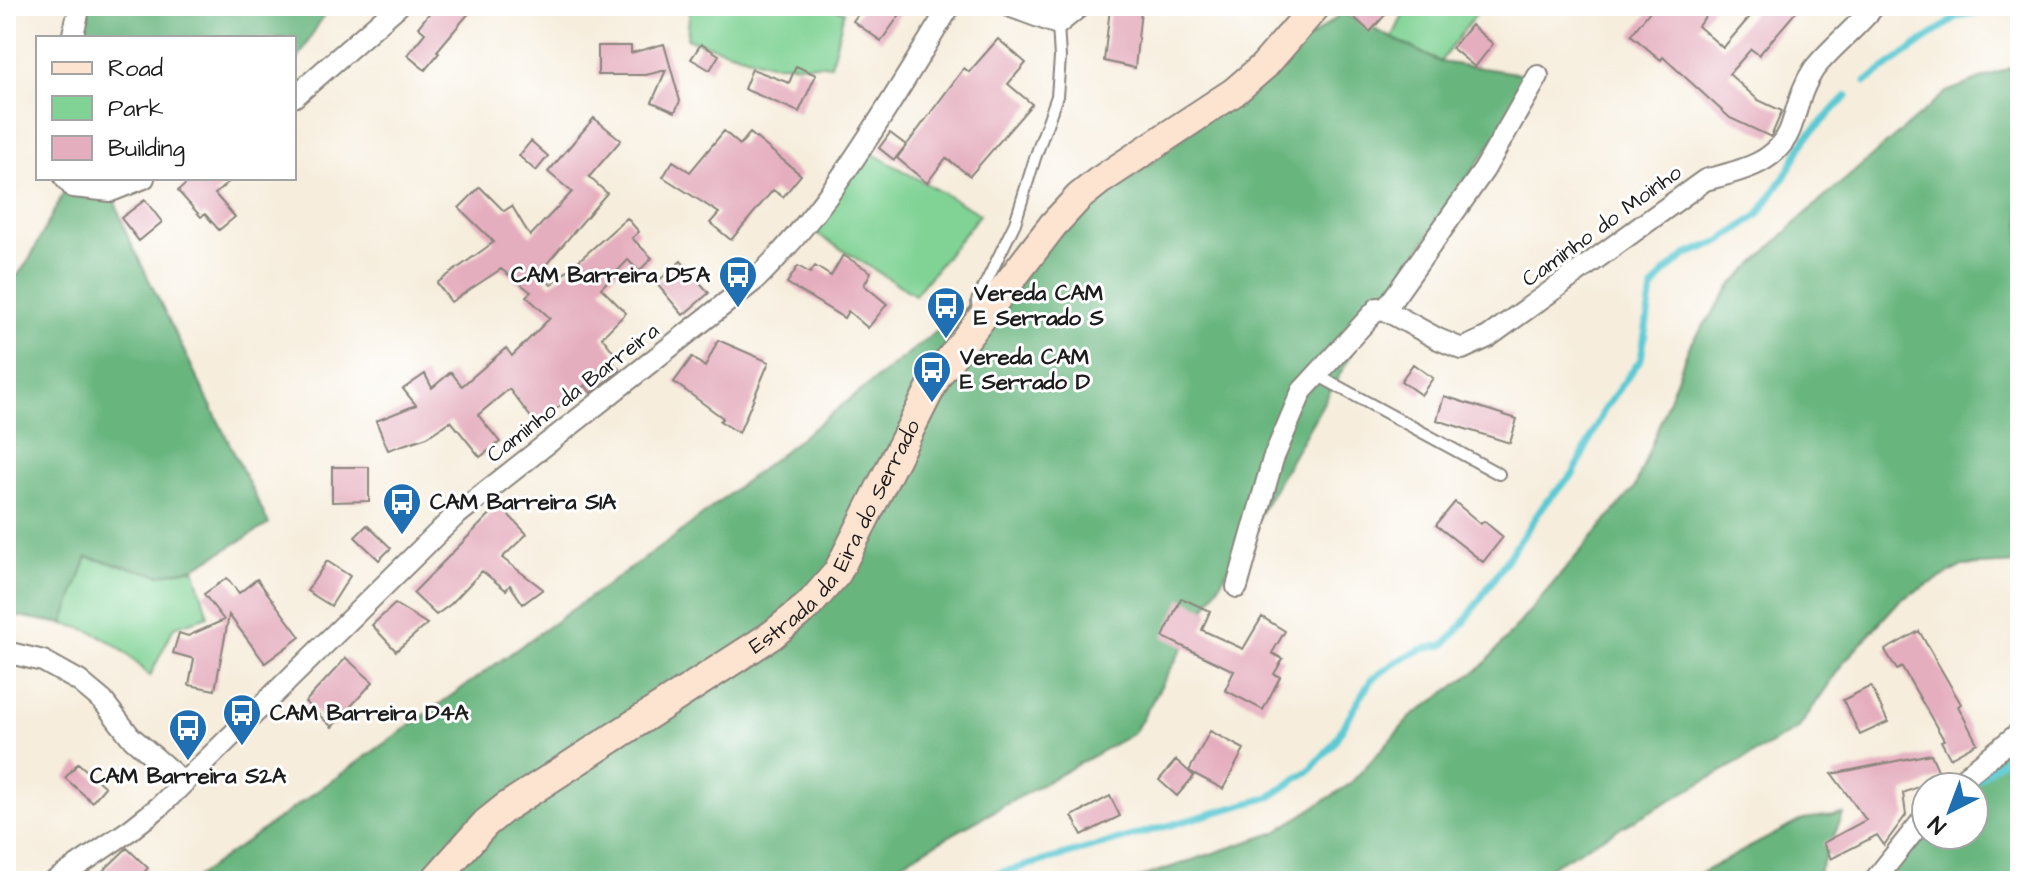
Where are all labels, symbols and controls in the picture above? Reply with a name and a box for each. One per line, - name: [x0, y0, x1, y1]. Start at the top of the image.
- legend: [36, 36, 296, 180]
- text: Road: [108, 52, 163, 86]
- text: Park: [108, 92, 164, 126]
- text: Building: [108, 132, 185, 167]
- street label: Caminho do Moinho: [1516, 157, 1689, 295]
- bus stop icon: CAM Barreira D5A: [717, 254, 759, 309]
- place label: CAM Barreira D5A: [511, 260, 711, 291]
- place label: Vereda CAM E Serrado S: [973, 278, 1104, 334]
- bus stop icon: Vereda CAM E Serrado S: [925, 285, 967, 340]
- street label: Caminho da Barreira: [480, 316, 666, 470]
- place label: Vereda CAM E Serrado D: [959, 342, 1091, 398]
- bus stop icon: Vereda CAM E Serrado D: [911, 349, 953, 404]
- street label: Estrada da Eira do Serrado: [743, 414, 928, 661]
- bus stop icon: CAM Barreira S1A: [381, 481, 423, 536]
- place label: CAM Barreira S1A: [430, 487, 617, 518]
- bus stop icon: CAM Barreira D4A: [221, 692, 263, 747]
- place label: CAM Barreira D4A: [270, 698, 469, 729]
- bus stop icon: CAM Barreira S2A: [167, 707, 209, 762]
- place label: CAM Barreira S2A: [90, 761, 287, 792]
- north arrow: [1910, 771, 1990, 851]
- text: N: [1922, 808, 1953, 841]

